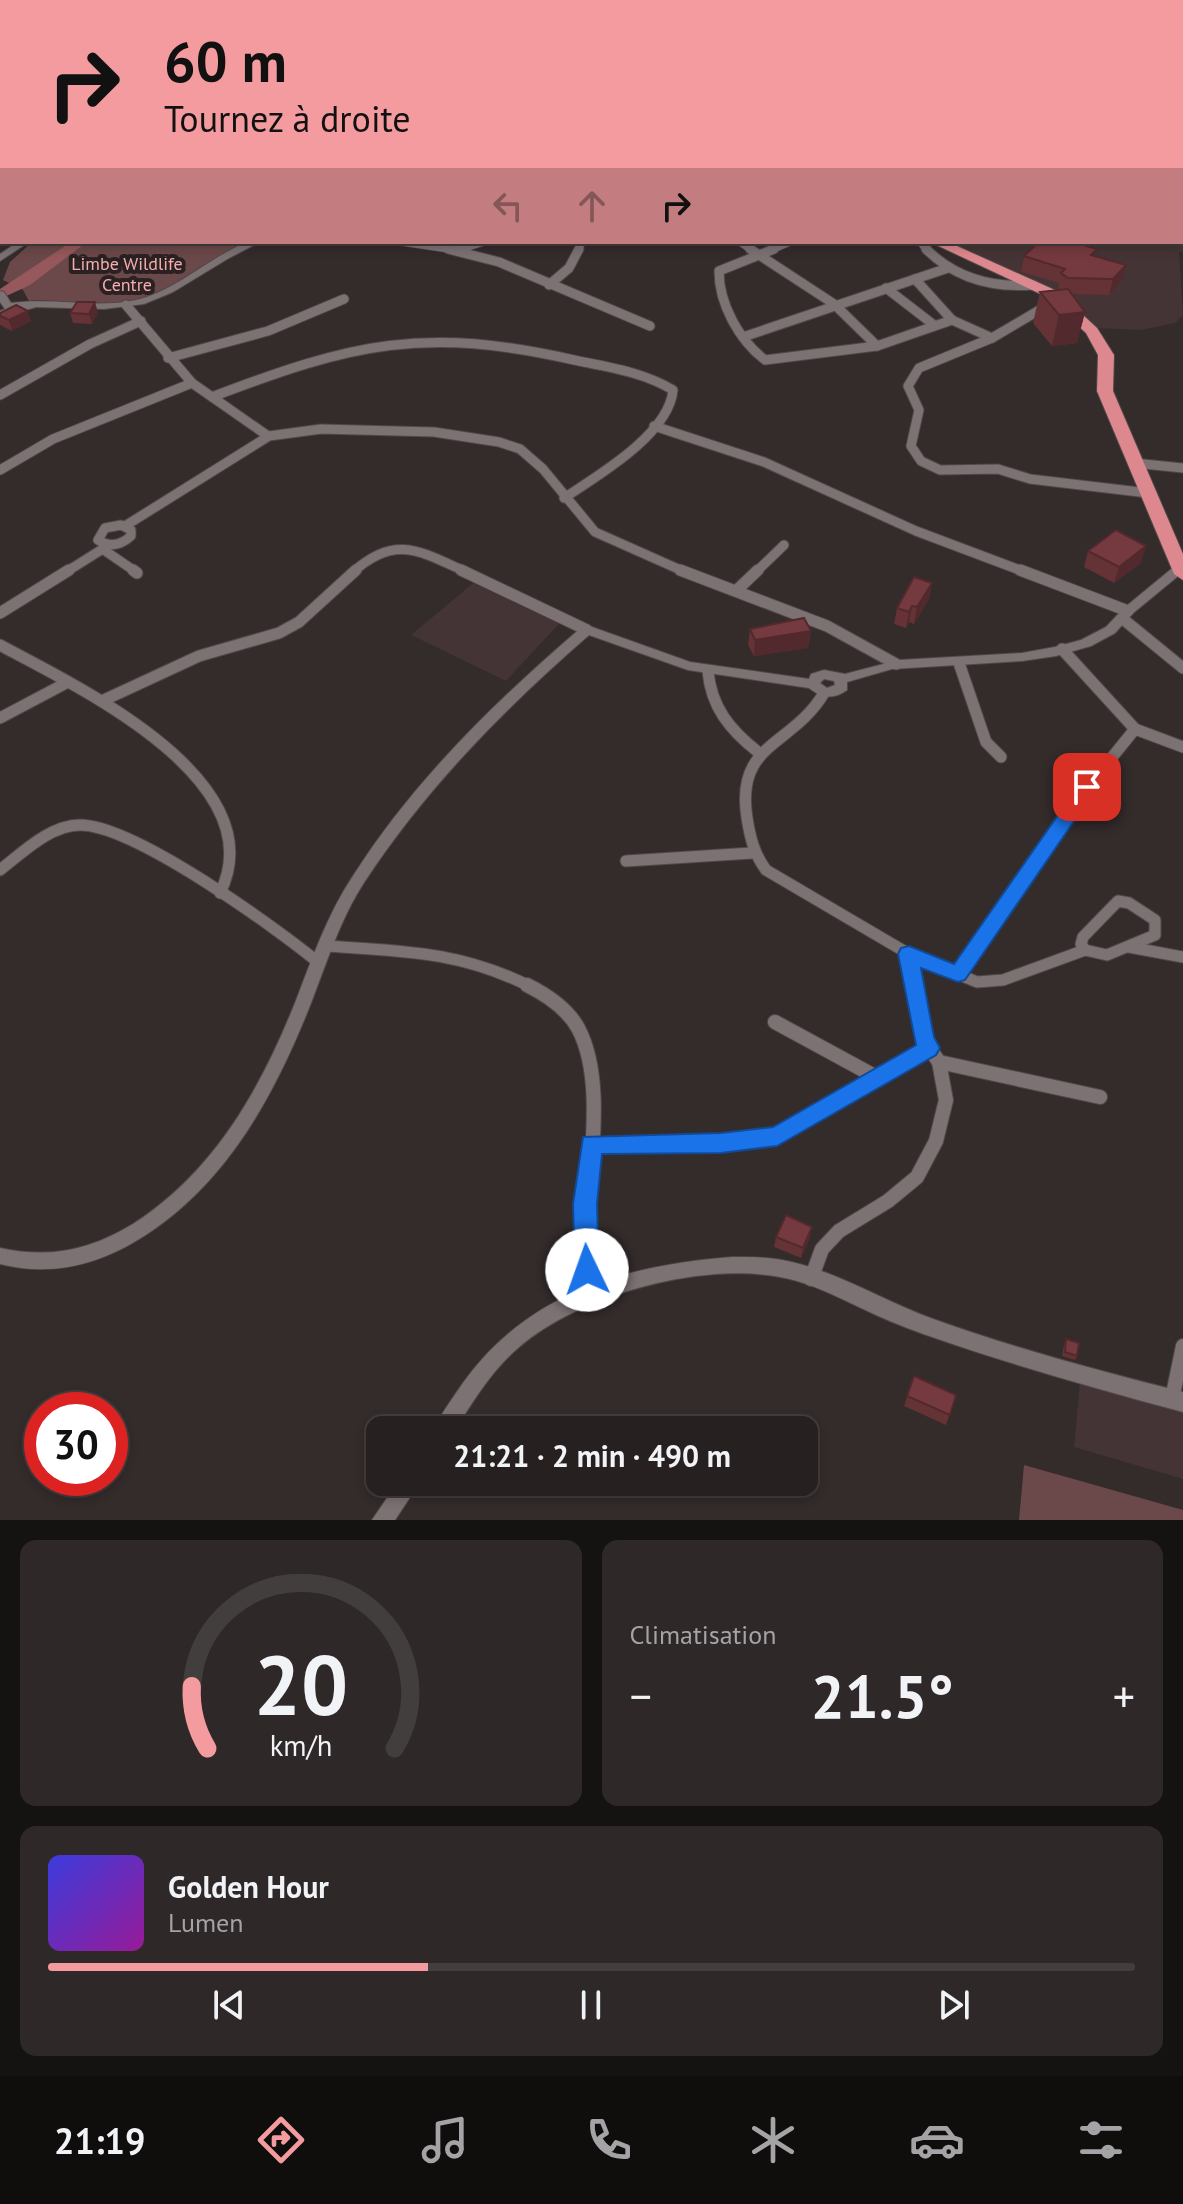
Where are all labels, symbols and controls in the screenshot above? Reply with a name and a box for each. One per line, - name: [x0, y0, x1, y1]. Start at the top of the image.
- text: 60 m: [164, 25, 287, 97]
- icon: right: [32, 32, 136, 136]
- text: Tournez à droite: [164, 95, 411, 142]
- icon: left: [486, 184, 530, 228]
- icon: ahead: [570, 184, 614, 228]
- icon: right: [654, 184, 698, 228]
- park label: Limbe Wildlife Centre: [71, 252, 183, 296]
- pin: [1053, 753, 1121, 821]
- icon: arrive: [1065, 765, 1109, 809]
- position arrow: [545, 1228, 629, 1312]
- speed limit sign: 30: [24, 1392, 128, 1496]
- text: 21:21 · 2 min · 490 m: [453, 1436, 731, 1475]
- text: Climatisation: [630, 1618, 776, 1651]
- text: 20: [254, 1630, 348, 1738]
- text: 21.5°: [811, 1657, 954, 1735]
- text: −: [630, 1667, 652, 1724]
- text: +: [1113, 1667, 1135, 1724]
- text: km/h: [269, 1727, 332, 1764]
- text: Golden Hour: [168, 1867, 329, 1906]
- text: Lumen: [168, 1906, 243, 1939]
- icon: previous: [207, 1983, 251, 2027]
- icon: pause: [569, 1983, 613, 2027]
- icon: next: [932, 1983, 976, 2027]
- icon: directions: [253, 2112, 309, 2168]
- icon: music: [417, 2112, 473, 2168]
- icon: phone: [581, 2112, 637, 2168]
- icon: climate: [745, 2112, 801, 2168]
- icon: car: [909, 2112, 965, 2168]
- icon: filters: [1073, 2112, 1129, 2168]
- text: 21:19: [54, 2117, 145, 2164]

